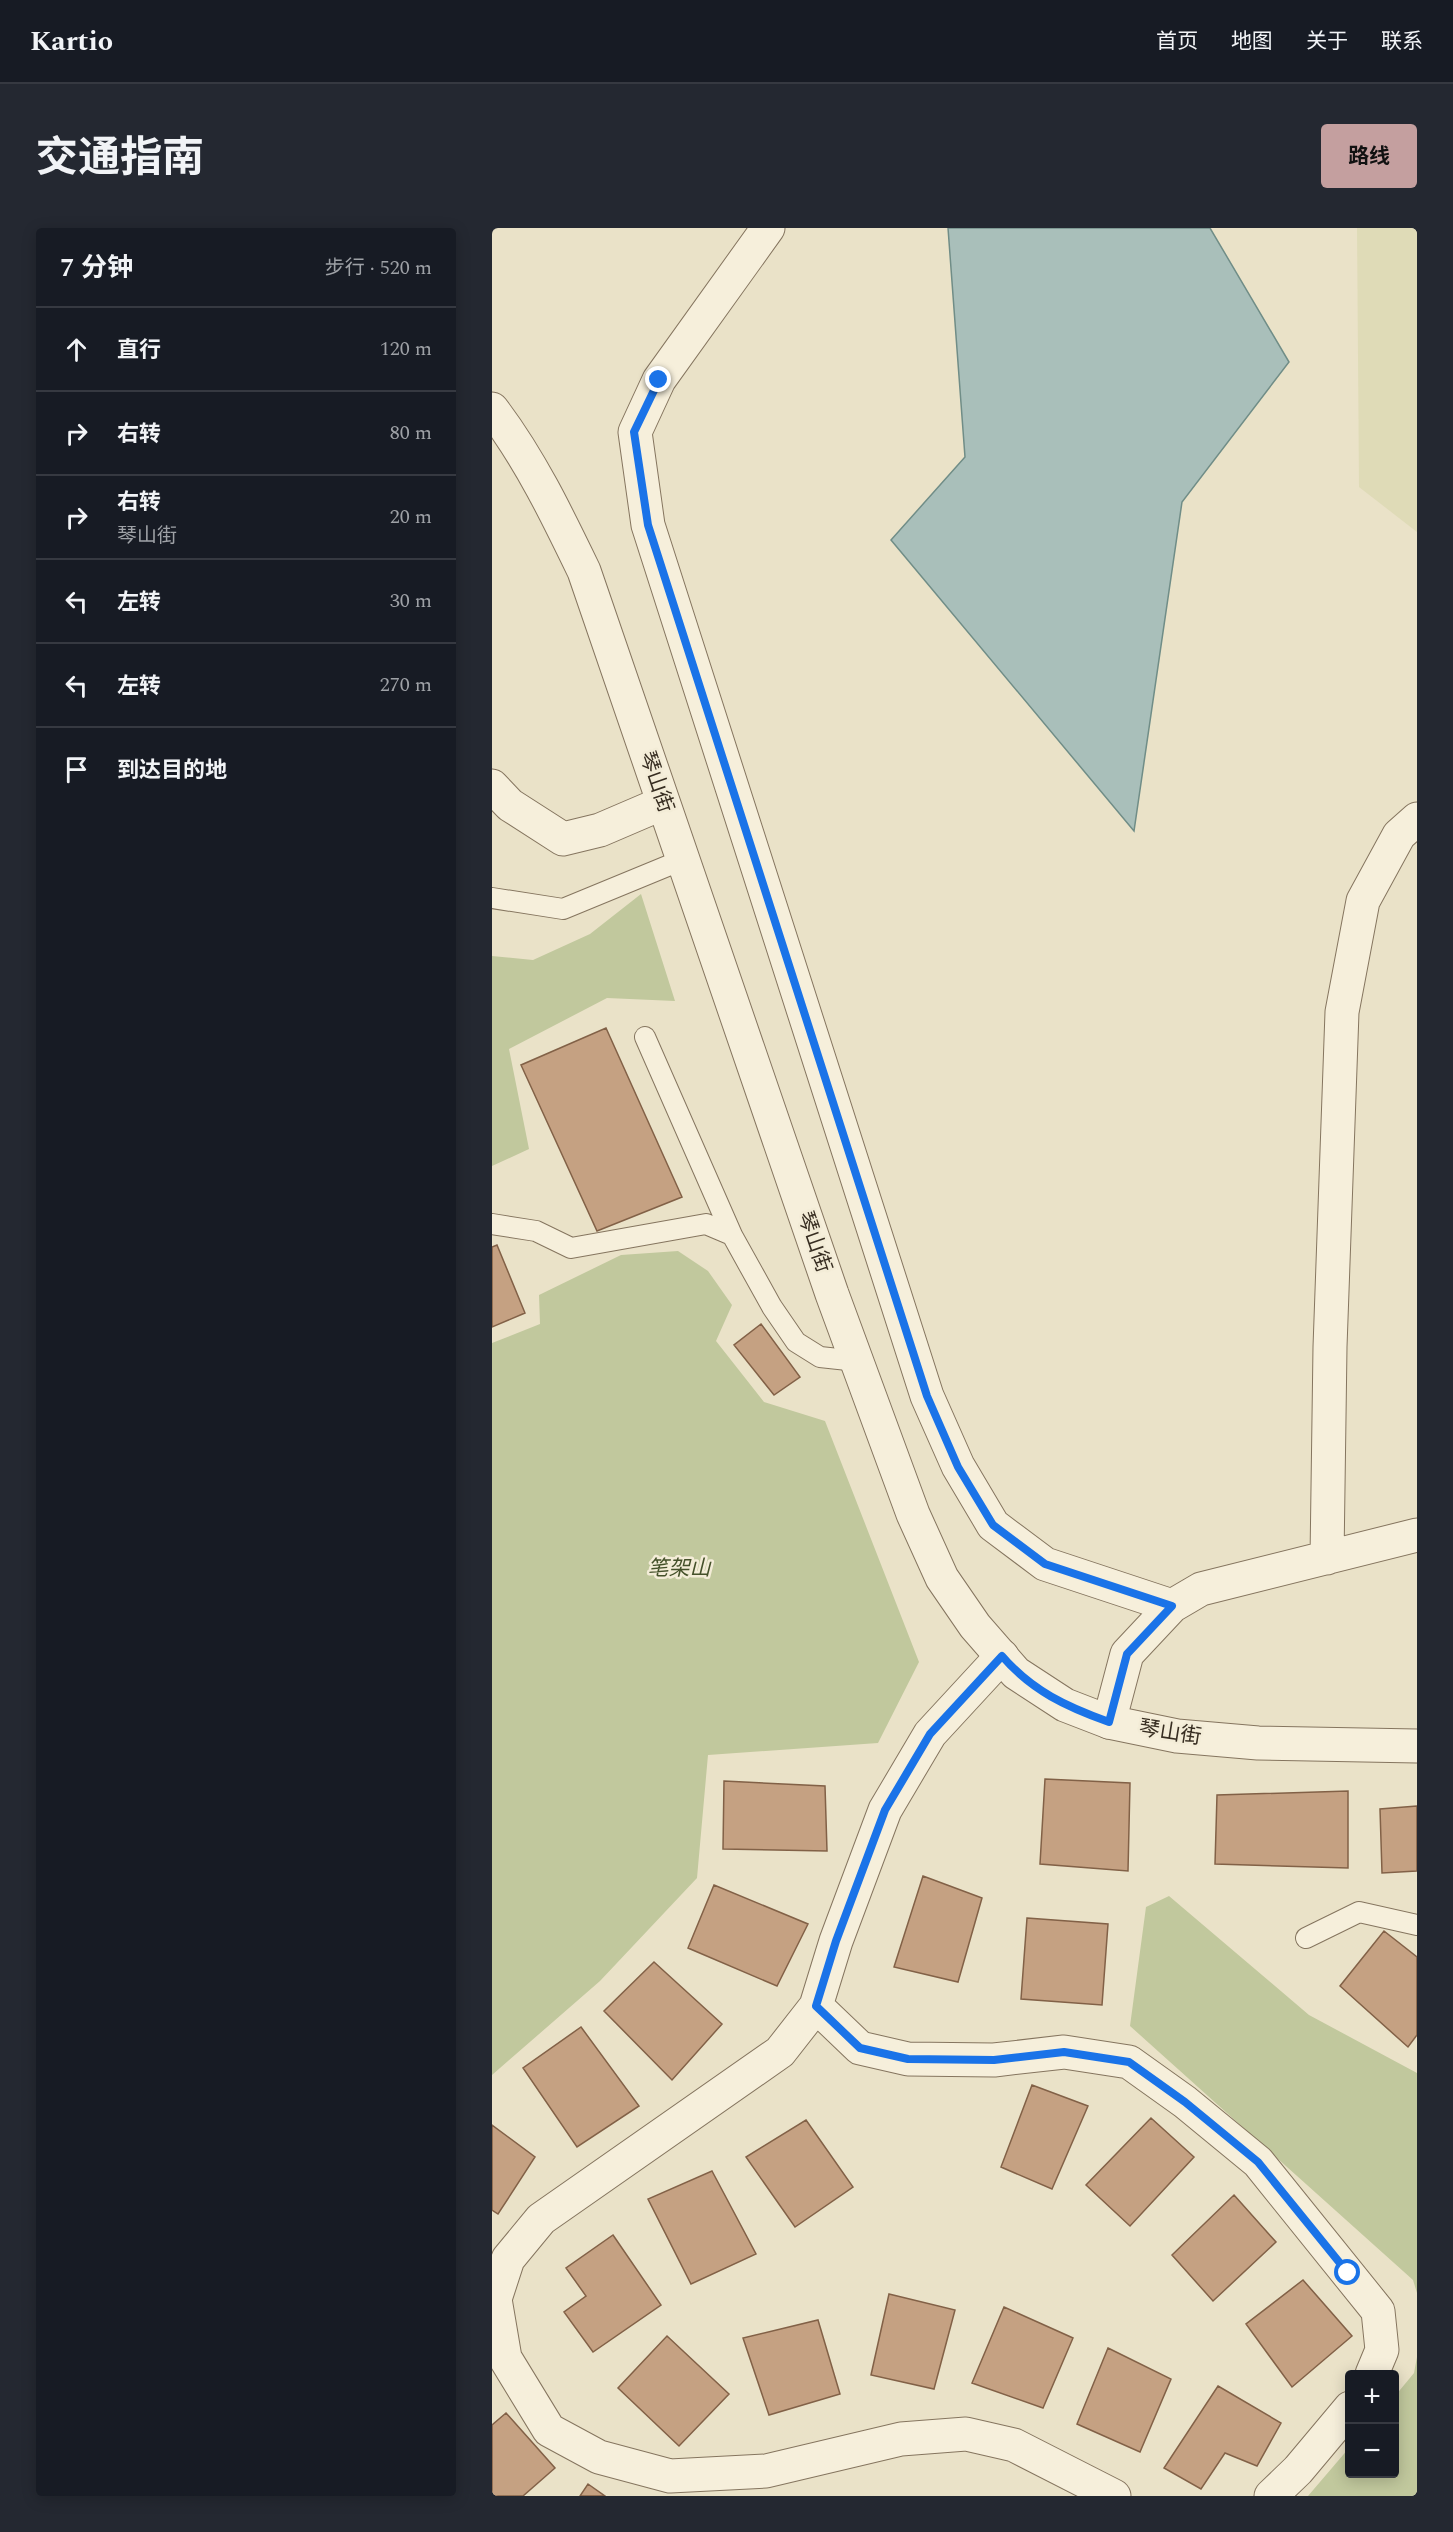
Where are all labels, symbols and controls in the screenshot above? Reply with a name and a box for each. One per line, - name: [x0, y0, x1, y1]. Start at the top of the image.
- text: Kartio: [30, 20, 113, 63]
- text: 首页: [1156, 26, 1198, 58]
- text: 地图: [1231, 26, 1273, 58]
- text: 关于: [1306, 26, 1348, 58]
- text: 联系: [1381, 26, 1423, 58]
- button: 路线: [1321, 124, 1417, 188]
- text: 交通指南: [36, 127, 204, 190]
- text: 7 分钟: [60, 248, 133, 288]
- text: 步行 · 520 m: [325, 253, 432, 283]
- icon: ahead: [60, 333, 93, 366]
- text: 直行: [117, 334, 161, 367]
- text: 120 m: [380, 334, 432, 364]
- route end: [645, 366, 671, 392]
- icon: right: [60, 417, 93, 450]
- text: 右转: [117, 418, 161, 451]
- text: 80 m: [390, 418, 432, 448]
- text: 右转: [117, 486, 161, 519]
- icon: right: [60, 501, 93, 534]
- text: 20 m: [390, 502, 432, 532]
- text: 琴山街: [117, 521, 177, 551]
- icon: left: [60, 585, 93, 618]
- text: 左转: [117, 586, 161, 619]
- text: 30 m: [390, 586, 432, 616]
- icon: left: [60, 669, 93, 702]
- text: 左转: [117, 670, 161, 703]
- text: 270 m: [380, 670, 432, 700]
- street label: 琴山街: [631, 747, 681, 817]
- icon: arrive: [60, 753, 93, 786]
- text: 到达目的地: [117, 754, 227, 787]
- street label: 琴山街: [789, 1207, 839, 1277]
- park label: 笔架山: [648, 1553, 712, 1585]
- street label: 琴山街: [1136, 1712, 1204, 1754]
- route start: [1334, 2259, 1360, 2285]
- map controls: [1345, 2370, 1399, 2478]
- button: +: [1345, 2370, 1399, 2424]
- button: −: [1345, 2424, 1399, 2478]

